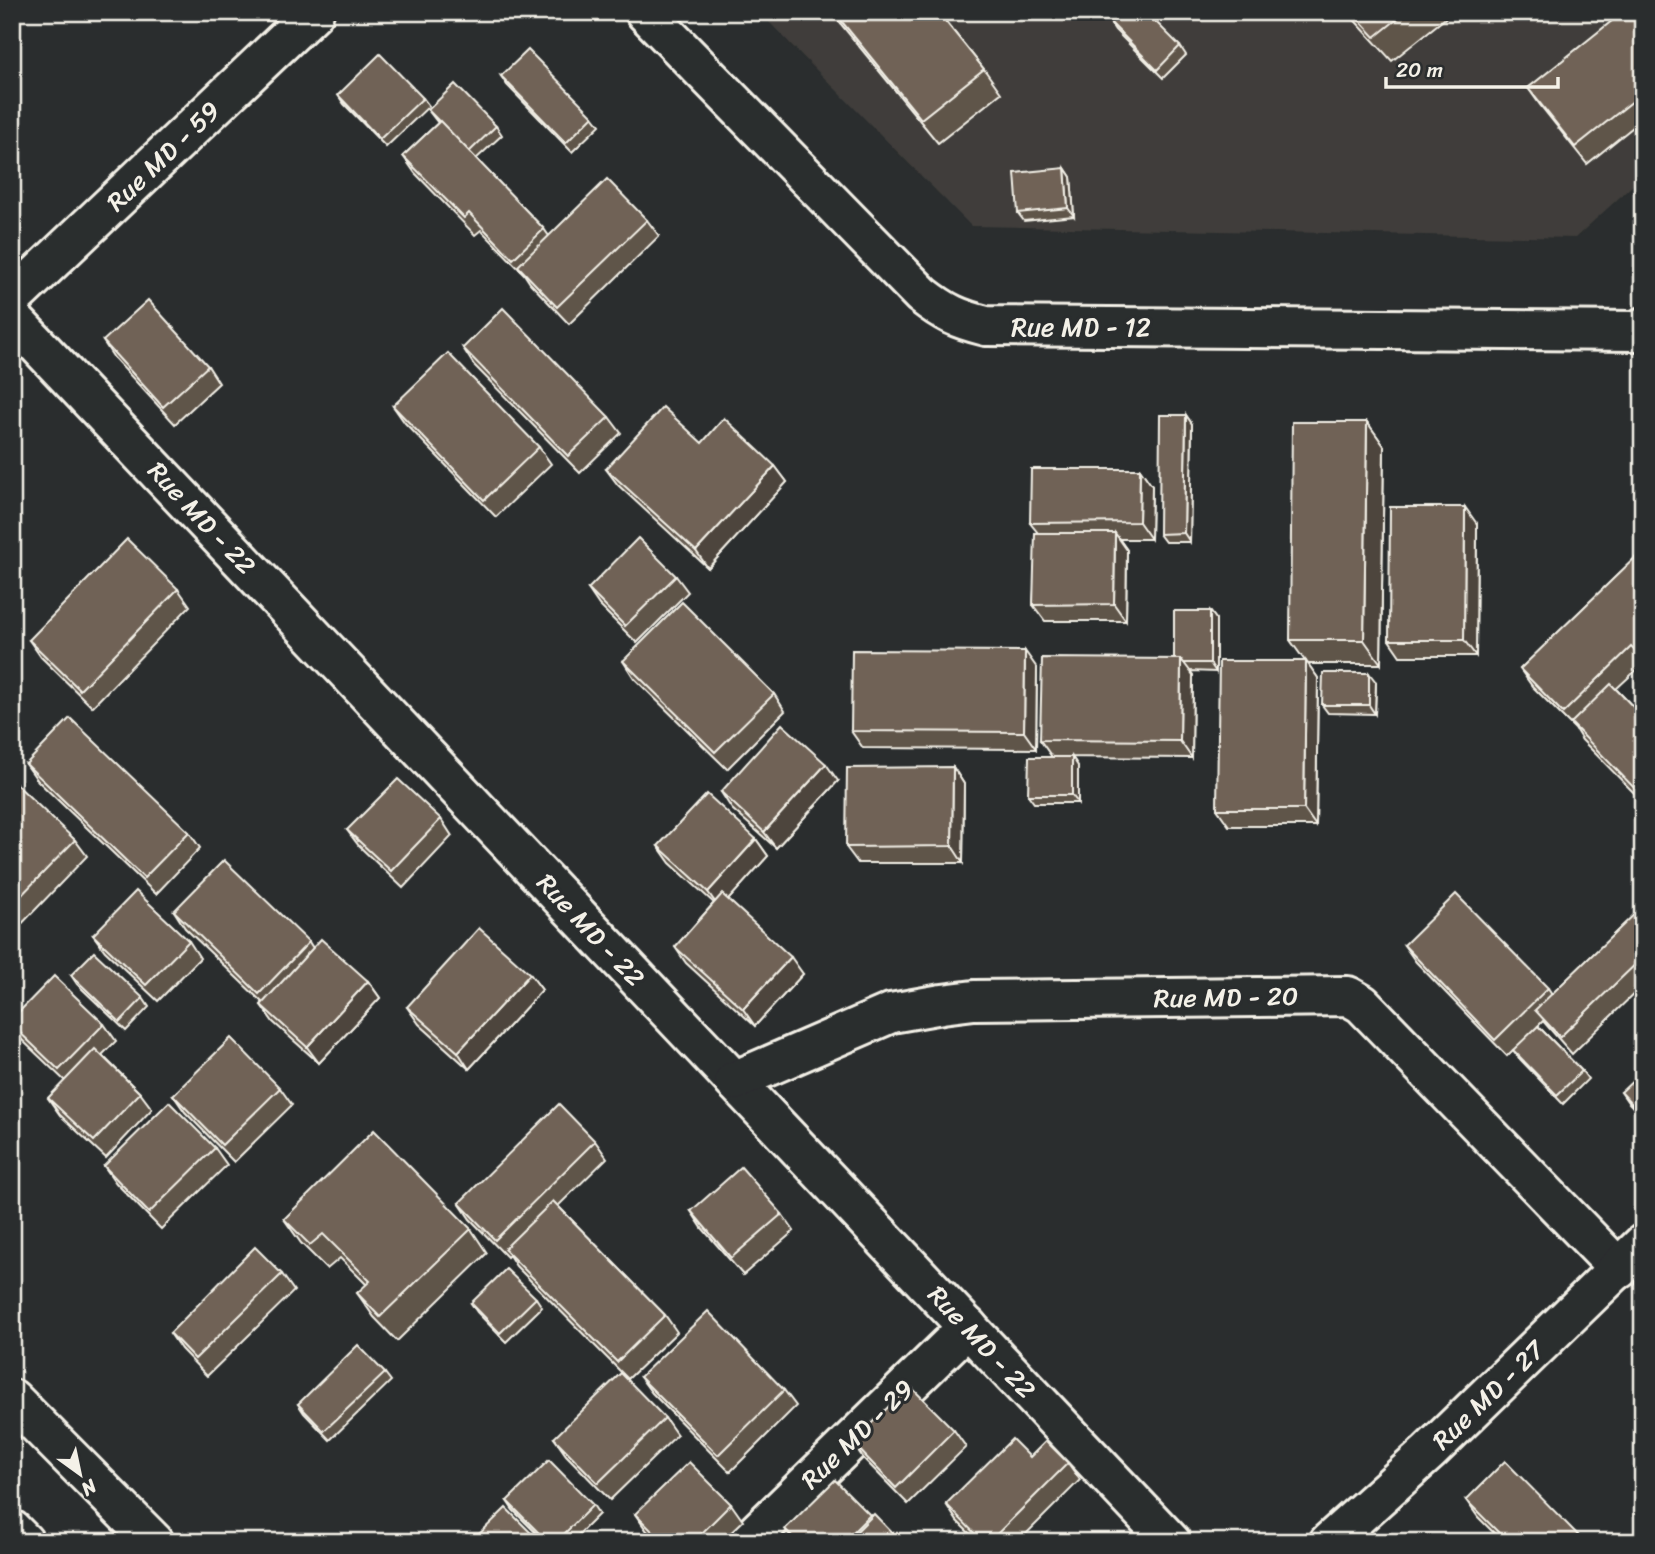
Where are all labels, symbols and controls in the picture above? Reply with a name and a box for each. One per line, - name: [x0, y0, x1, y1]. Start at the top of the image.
- scale bar: [1386, 46, 1557, 90]
- text: 20 m: [1396, 51, 1443, 89]
- street label: Rue MD - 59: [95, 89, 231, 223]
- street label: Rue MD - 12: [1011, 304, 1151, 350]
- street label: Rue MD - 22: [136, 450, 268, 586]
- street label: Rue MD - 22: [525, 862, 657, 998]
- street label: Rue MD - 20: [1153, 973, 1299, 1021]
- street label: Rue MD - 22: [916, 1274, 1048, 1410]
- street label: Rue MD - 27: [1421, 1327, 1557, 1461]
- street label: Rue MD - 29: [789, 1367, 925, 1501]
- north arrow: [46, 1438, 116, 1508]
- text: N: [74, 1470, 104, 1506]

